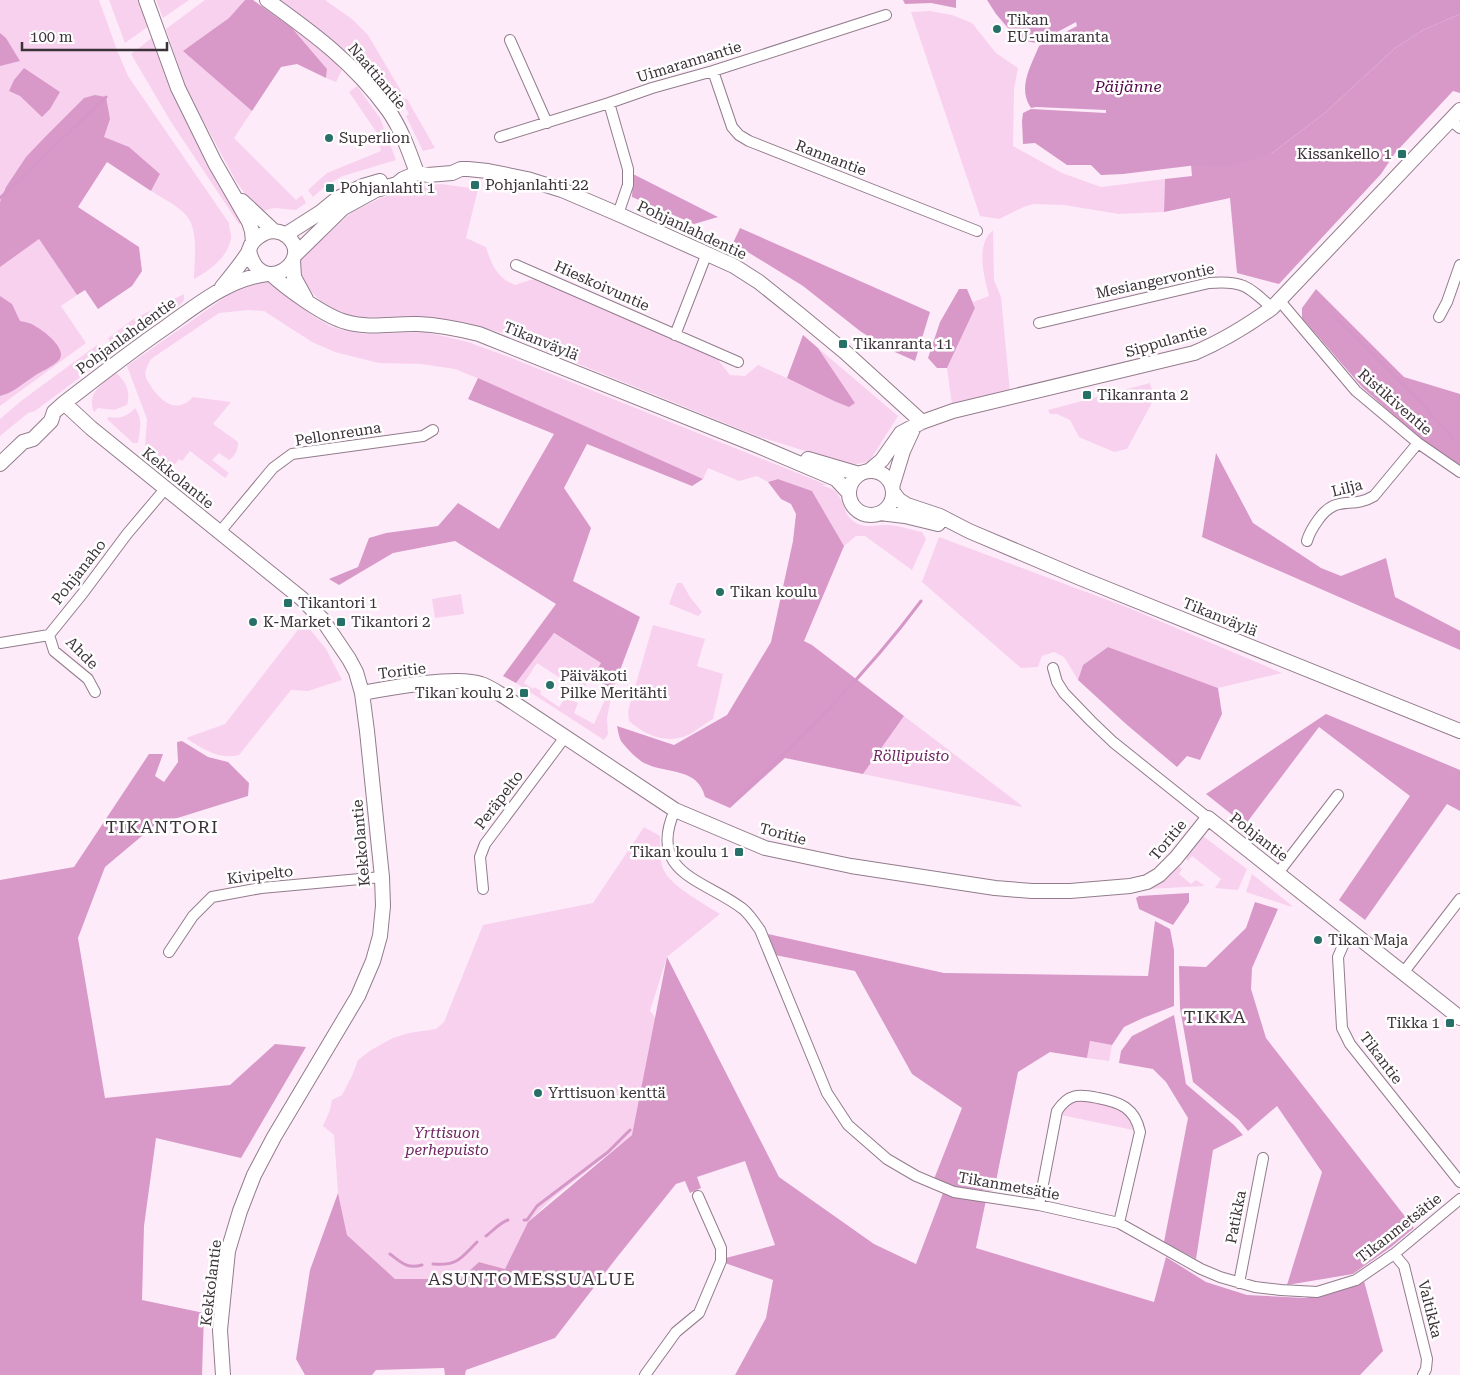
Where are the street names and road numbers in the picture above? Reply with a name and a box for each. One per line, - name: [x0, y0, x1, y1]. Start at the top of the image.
- street label: Uimarannantie: [634, 38, 744, 86]
- street label: Naattiantie: [344, 39, 410, 113]
- street label: Rannantie: [793, 136, 869, 180]
- street label: Pohjanlahdentie: [634, 197, 750, 263]
- street label: Hieskoivuntie: [552, 257, 652, 315]
- street label: Mesiangervontie: [1094, 260, 1216, 302]
- street label: Pohjanlahdentie: [73, 294, 179, 378]
- street label: Tikanväylä: [501, 318, 581, 364]
- street label: Sippulantie: [1123, 321, 1209, 361]
- street label: Ristikiventie: [1354, 365, 1436, 439]
- street label: Pellonreuna: [294, 418, 382, 450]
- street label: Kekkolantie: [138, 444, 218, 512]
- street label: Lilja: [1330, 475, 1364, 501]
- street label: Pohjanaho: [48, 536, 110, 608]
- street label: Tikanväylä: [1180, 594, 1260, 640]
- street label: Ahde: [62, 633, 102, 673]
- street label: Toritie: [377, 659, 427, 683]
- street label: Peräpelto: [471, 767, 527, 833]
- street label: Kekkolantie: [348, 799, 374, 887]
- street label: Pohjantie: [1226, 809, 1292, 865]
- street label: Toritie: [1146, 816, 1190, 864]
- street label: Toritie: [758, 819, 808, 849]
- street label: Kivipelto: [226, 862, 294, 888]
- street label: Tikantie: [1356, 1029, 1406, 1087]
- street label: Tikanmetsätie: [957, 1168, 1061, 1204]
- street label: Patikka: [1222, 1189, 1250, 1245]
- street label: Tikanmetsätie: [1353, 1189, 1445, 1267]
- street label: Kekkolantie: [197, 1239, 225, 1327]
- street label: Valtikka: [1414, 1278, 1446, 1340]

